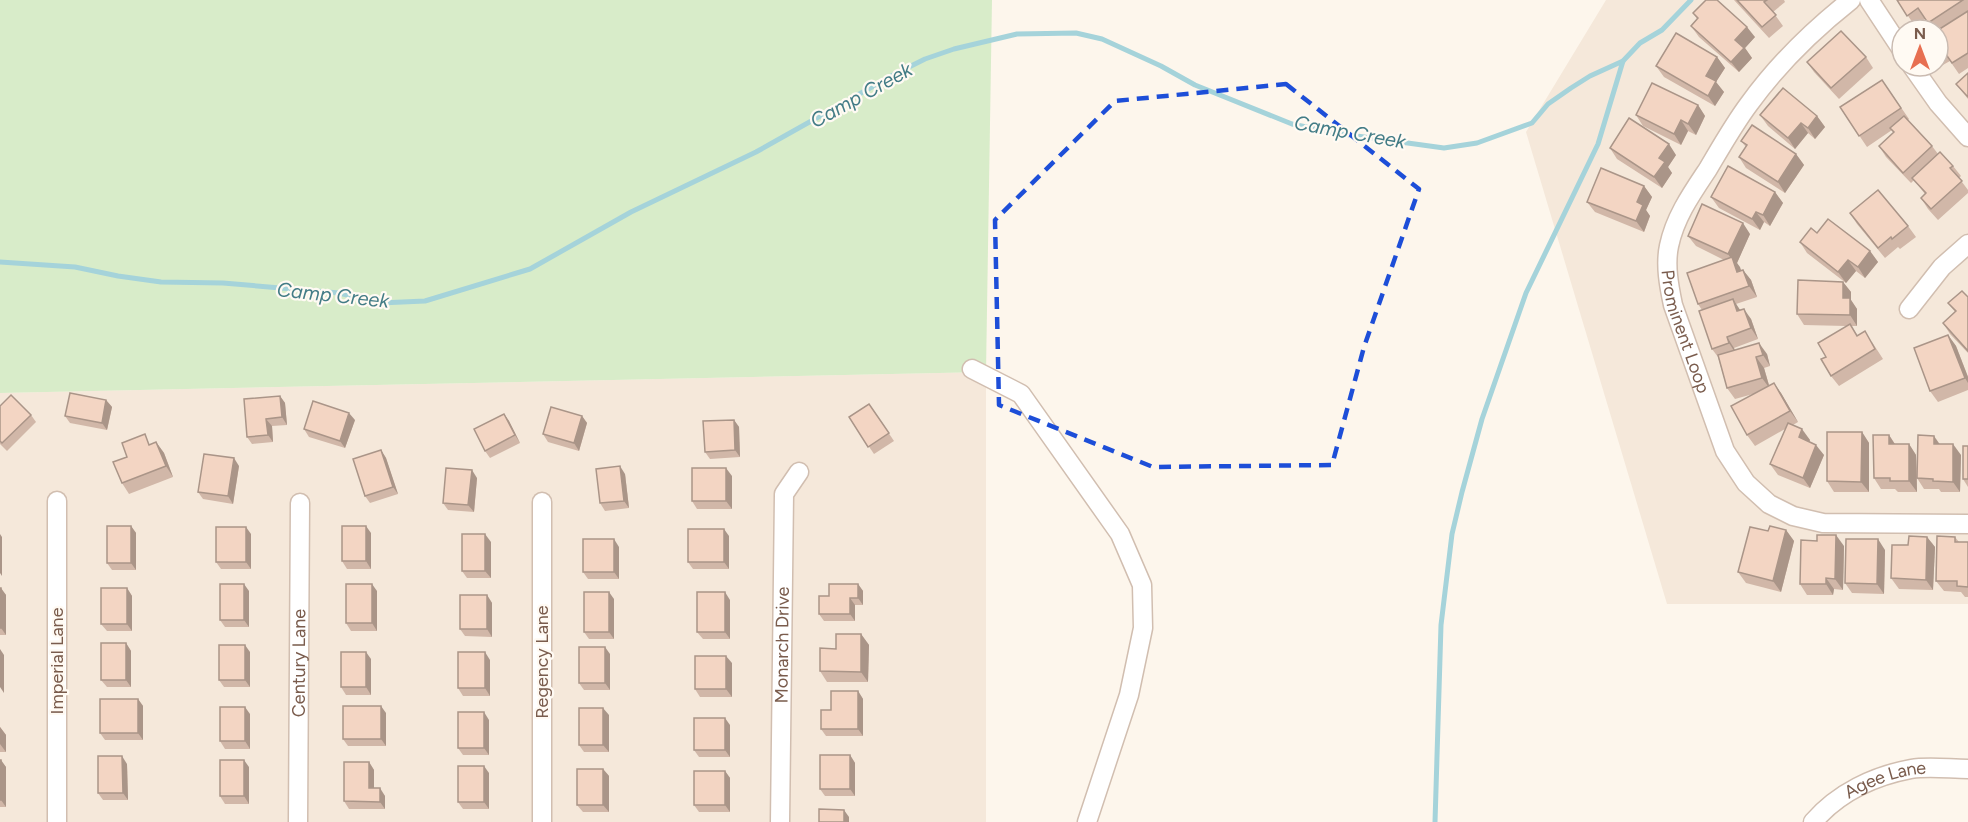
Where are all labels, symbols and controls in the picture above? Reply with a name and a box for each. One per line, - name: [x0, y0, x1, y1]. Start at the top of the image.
- north arrow: [1890, 18, 1950, 78]
- text: N: [1914, 24, 1926, 43]
- water label: Camp Creek: [806, 57, 917, 133]
- water label: Camp Creek: [1292, 110, 1409, 154]
- street label: Prominent Loop: [1656, 269, 1715, 396]
- water label: Camp Creek: [276, 277, 392, 313]
- street label: Monarch Drive: [770, 586, 794, 704]
- street label: Regency Lane: [531, 605, 553, 719]
- street label: Imperial Lane: [46, 607, 68, 714]
- street label: Century Lane: [288, 609, 310, 717]
- street label: Agee Lane: [1840, 757, 1927, 803]

